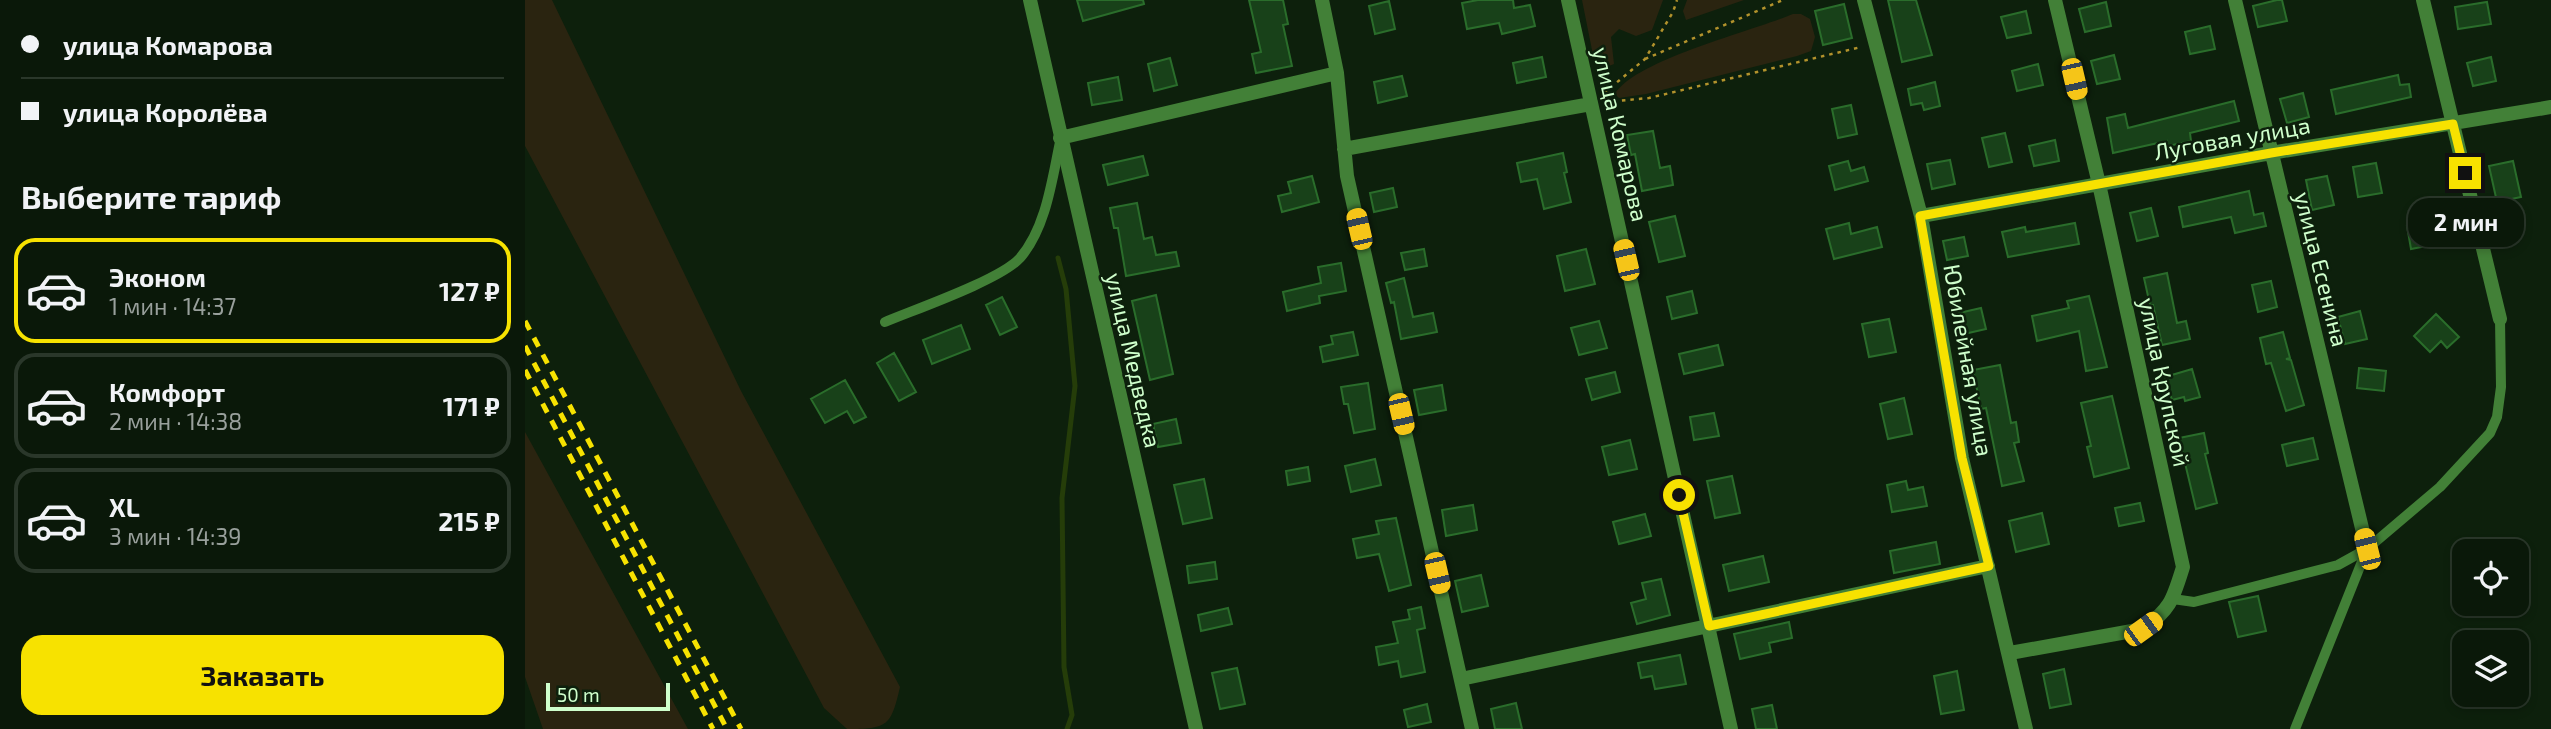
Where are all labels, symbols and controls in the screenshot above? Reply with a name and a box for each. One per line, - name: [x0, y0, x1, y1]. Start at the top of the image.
- text: улица Комарова: [63, 29, 273, 60]
- street label: улица Комарова: [1586, 44, 1655, 224]
- car: [2060, 56, 2089, 102]
- text: улица Королёва: [63, 96, 268, 127]
- street label: Луговая улица: [2152, 110, 2312, 166]
- route end: [2449, 157, 2481, 189]
- text: Выберите тариф: [21, 177, 281, 215]
- street label: улица Есенина: [2288, 189, 2355, 350]
- callout: 2 мин: [2407, 198, 2523, 246]
- car: [1345, 206, 1374, 252]
- text: 2 мин: [2434, 208, 2498, 236]
- car: [1612, 237, 1641, 283]
- icon: car: [25, 259, 88, 322]
- text: Эконом: [109, 261, 206, 292]
- street label: Юбилейная улица: [1937, 262, 2000, 459]
- street label: улица Медведка: [1099, 270, 1168, 450]
- text: 127 ₽: [439, 275, 500, 306]
- text: 1 мин · 14:37: [109, 292, 236, 320]
- street label: улица Крупской: [2132, 295, 2197, 469]
- icon: car: [25, 374, 88, 437]
- text: Комфорт: [109, 376, 225, 407]
- text: 171 ₽: [443, 390, 500, 421]
- car: [1387, 391, 1416, 437]
- text: 2 мин · 14:38: [109, 407, 242, 435]
- route start: [1663, 479, 1695, 511]
- icon: car: [25, 489, 88, 552]
- text: XL: [109, 491, 140, 522]
- text: 215 ₽: [438, 505, 500, 536]
- text: 3 мин · 14:39: [109, 522, 241, 550]
- car: [2352, 526, 2383, 572]
- map controls: [2452, 539, 2529, 707]
- button: locate: [2452, 539, 2529, 616]
- car: [1423, 550, 1452, 596]
- car: [2120, 608, 2167, 650]
- button: layers: [2452, 630, 2529, 707]
- button: Заказать: [21, 635, 504, 715]
- scale bar: [546, 680, 670, 712]
- text: 50 m: [557, 683, 600, 706]

